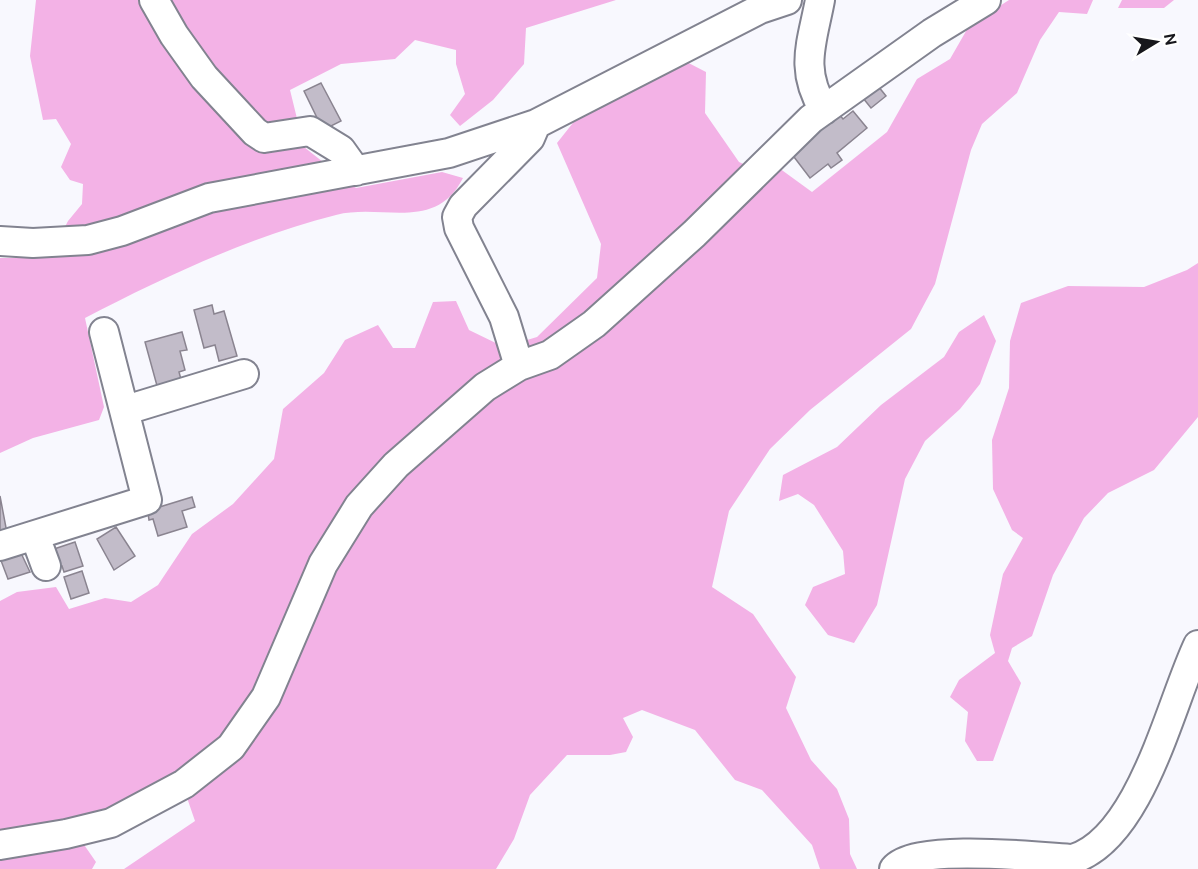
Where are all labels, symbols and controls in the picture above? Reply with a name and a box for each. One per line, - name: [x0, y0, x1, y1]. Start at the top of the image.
- north arrow: [1126, 12, 1186, 72]
- text: N: [1161, 32, 1181, 47]

